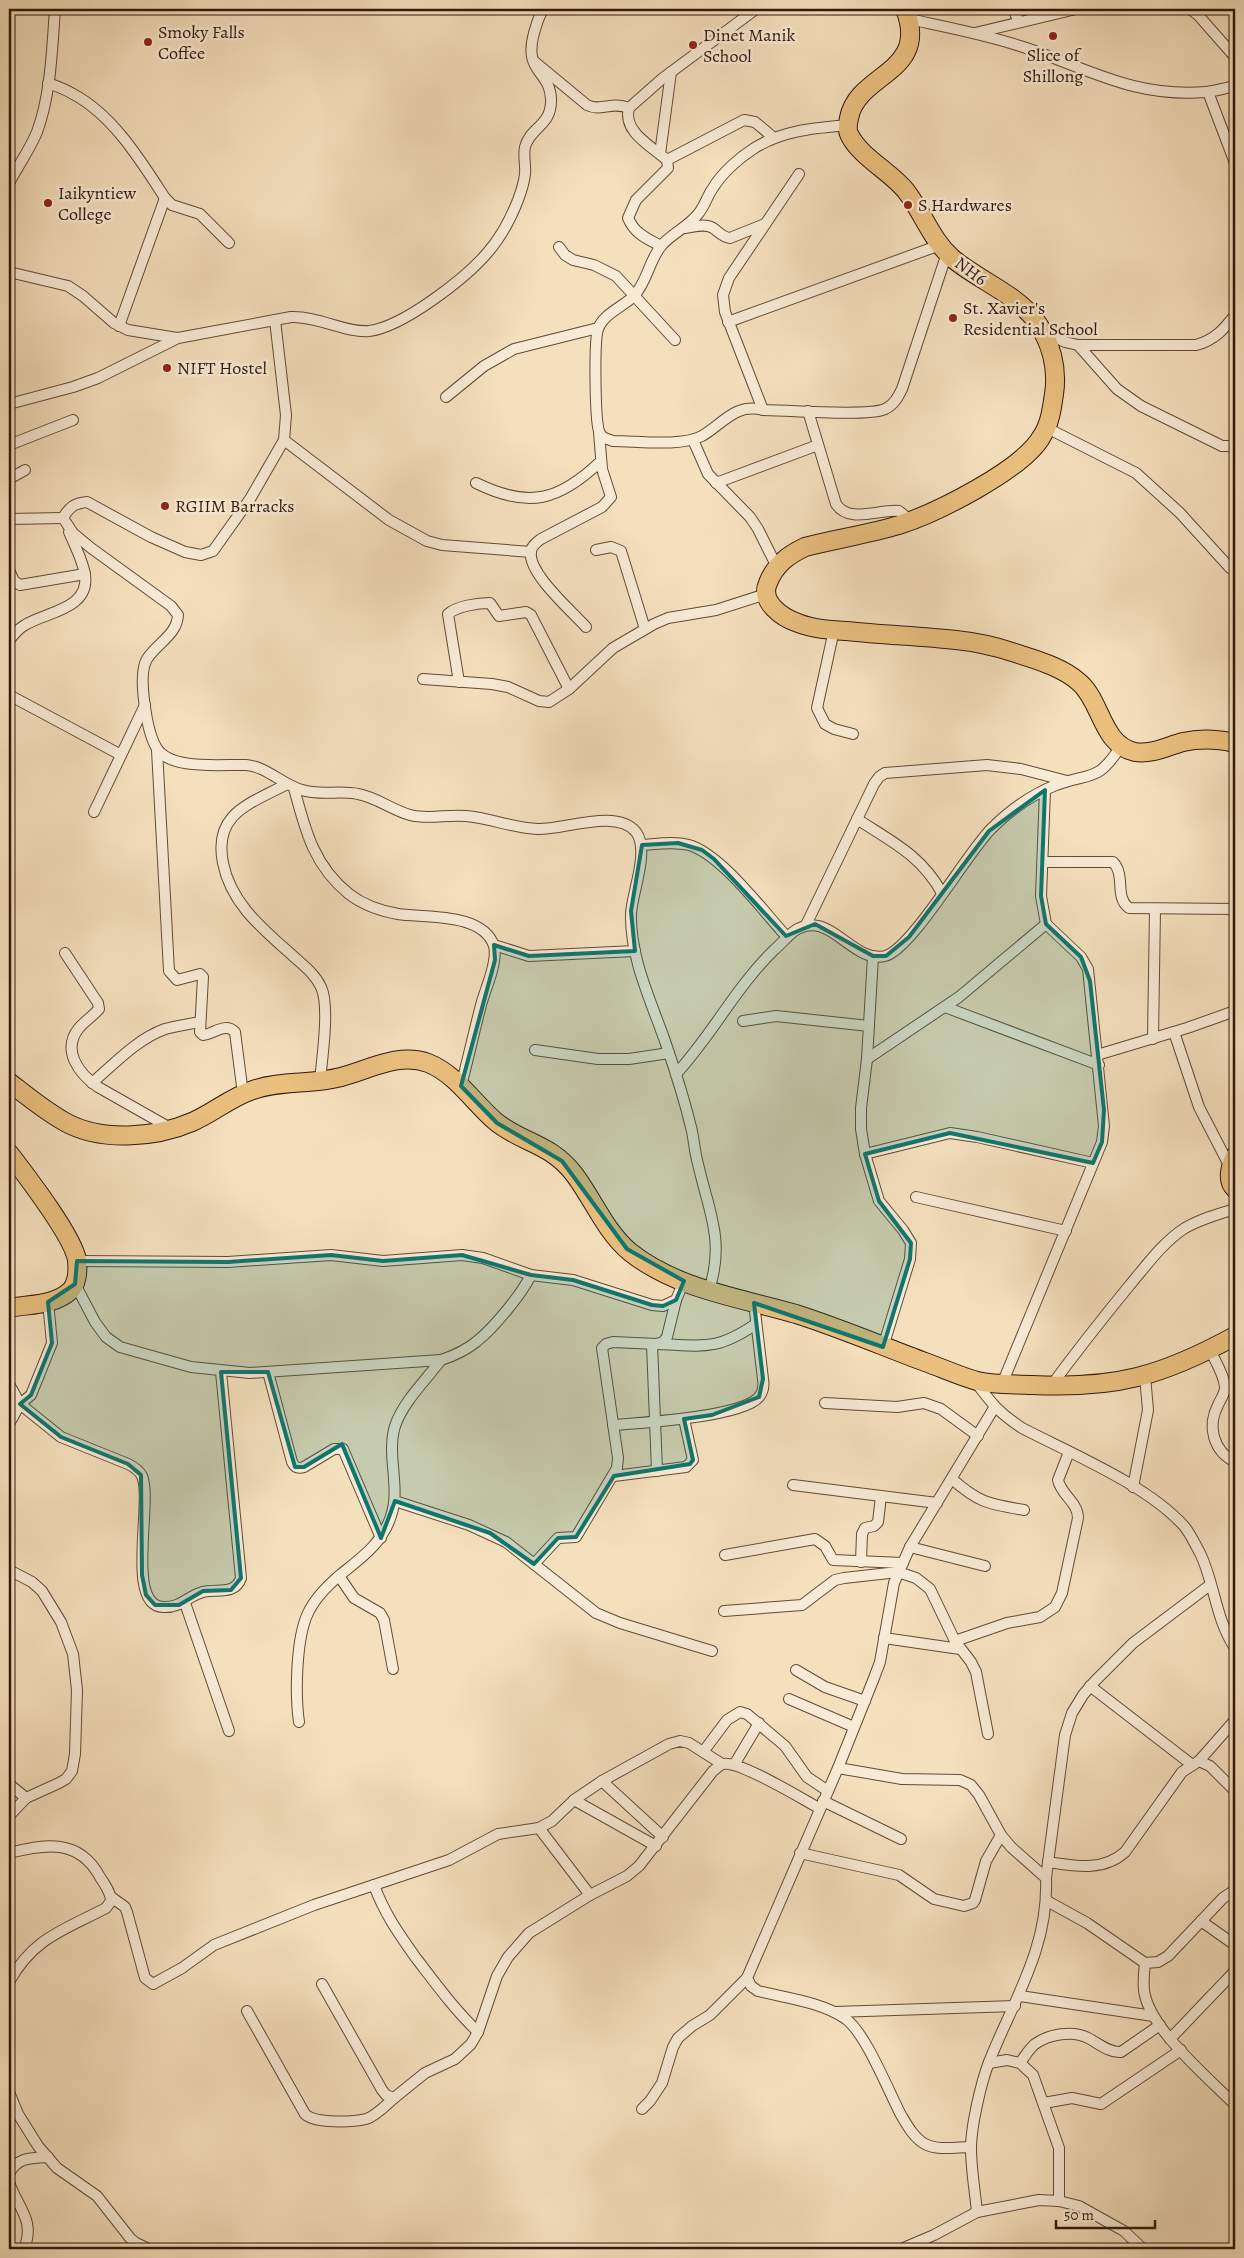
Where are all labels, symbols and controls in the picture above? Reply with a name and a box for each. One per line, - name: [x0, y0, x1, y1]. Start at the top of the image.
- place label: Smoky Falls Coffee: [158, 20, 245, 65]
- place label: Dinet Manik School: [703, 23, 796, 68]
- marker: Slice of Shillong: [1047, 30, 1059, 42]
- marker: Smoky Falls Coffee: [142, 36, 154, 48]
- marker: Dinet Manik School: [687, 39, 699, 51]
- place label: Slice of Shillong: [1023, 43, 1083, 88]
- place label: Iaikyntiew College: [58, 181, 137, 226]
- place label: S Hardwares: [918, 193, 1012, 217]
- marker: Iaikyntiew College: [42, 197, 54, 209]
- marker: S Hardwares: [902, 199, 914, 211]
- street label: NH6: [950, 251, 992, 291]
- place label: St. Xavier's Residential School: [963, 296, 1098, 341]
- marker: St. Xavier's Residential School: [947, 312, 959, 324]
- place label: NIFT Hostel: [177, 356, 267, 380]
- marker: NIFT Hostel: [161, 362, 173, 374]
- place label: RGIIM Barracks: [175, 494, 295, 518]
- marker: RGIIM Barracks: [159, 500, 171, 512]
- scale bar: [1056, 2198, 1155, 2230]
- text: 50 m: [1064, 2205, 1094, 2225]

